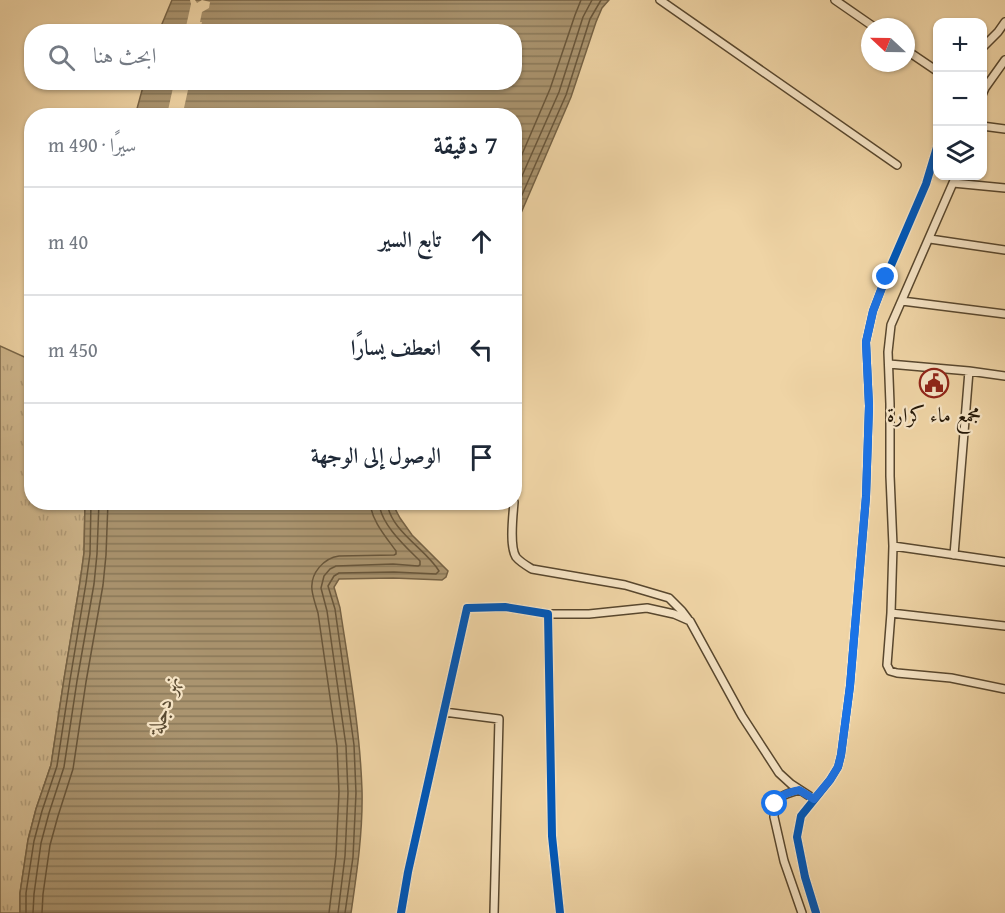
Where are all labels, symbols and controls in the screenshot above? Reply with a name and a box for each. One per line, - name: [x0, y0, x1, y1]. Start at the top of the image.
- north arrow: [861, 18, 915, 72]
- map controls: [933, 18, 987, 180]
- button: +: [933, 18, 987, 72]
- search box: [24, 24, 522, 90]
- text: ابحث هنا: [93, 39, 157, 71]
- icon: search: [45, 41, 78, 74]
- button: −: [933, 72, 987, 126]
- text: 7 دقيقة: [433, 125, 498, 164]
- button: layers: [933, 126, 987, 180]
- text: سيرًا · 490 m: [48, 130, 136, 159]
- text: تابع السير: [379, 223, 441, 255]
- icon: ahead: [465, 225, 498, 258]
- text: 40 m: [48, 227, 88, 256]
- route end: [872, 263, 898, 289]
- text: انعطف يسارًا: [351, 331, 441, 363]
- icon: left: [465, 333, 498, 366]
- text: 450 m: [48, 335, 98, 364]
- public building icon: مجمع ماء كرارة: [918, 367, 950, 399]
- place label: مجمع ماء كرارة: [887, 399, 981, 434]
- text: الوصول إلى الوجهة: [311, 439, 441, 471]
- icon: arrive: [465, 441, 498, 474]
- water label: نهر دجلة: [138, 671, 187, 740]
- route start: [761, 790, 787, 816]

